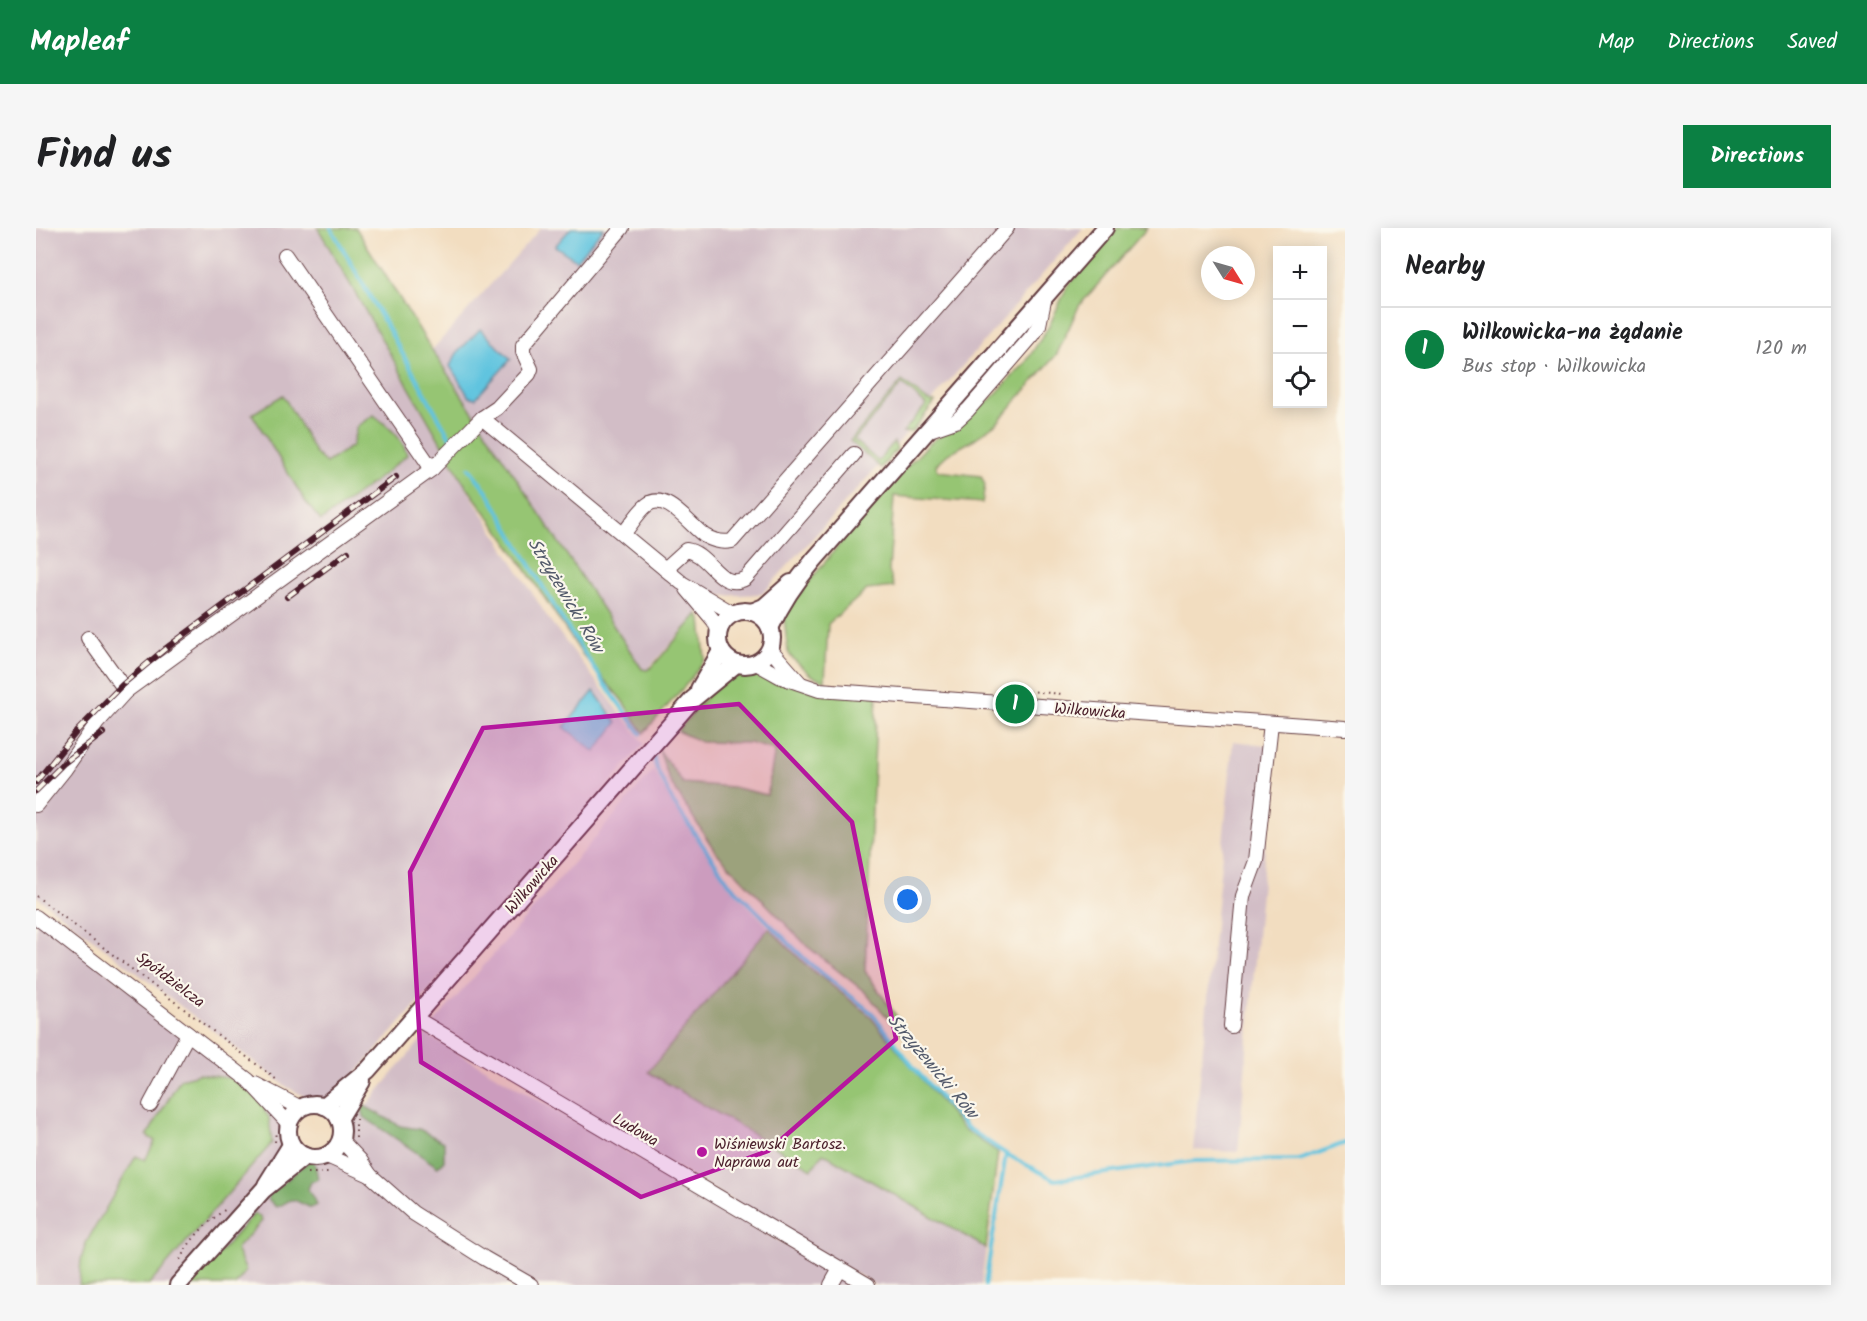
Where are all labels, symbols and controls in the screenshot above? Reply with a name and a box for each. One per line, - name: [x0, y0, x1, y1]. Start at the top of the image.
- text: Mapleaf: [30, 20, 128, 65]
- text: Map: [1598, 26, 1634, 59]
- text: Directions: [1667, 26, 1754, 59]
- text: Saved: [1787, 26, 1837, 59]
- text: Find us: [36, 123, 172, 190]
- button: Directions: [1683, 125, 1831, 188]
- north arrow: [1201, 246, 1255, 300]
- map controls: [1273, 246, 1327, 408]
- button: +: [1273, 246, 1327, 300]
- text: Nearby: [1405, 246, 1485, 288]
- button: −: [1273, 300, 1327, 354]
- text: Wilkowicka-na żądanie: [1462, 316, 1683, 351]
- text: 1: [1421, 333, 1428, 365]
- text: 120 m: [1755, 333, 1807, 365]
- text: Bus stop · Wilkowicka: [1462, 351, 1646, 383]
- button: locate: [1273, 354, 1327, 408]
- water label: Strzyżewicki Rów: [519, 533, 612, 661]
- pin: 1: [996, 682, 1034, 726]
- street label: Wilkowicka: [1053, 697, 1127, 726]
- street label: Wilkowicka: [499, 850, 565, 920]
- your location: [893, 885, 922, 914]
- street label: Spółdzielcza: [130, 946, 210, 1014]
- water label: Strzyżewicki Rów: [879, 1008, 987, 1128]
- street label: Ludowa: [607, 1107, 663, 1154]
- place label: Wiśniewski Bartosz. Naprawa aut: [714, 1132, 846, 1175]
- marker: Wiśniewski Bartosz. Naprawa aut: [695, 1145, 709, 1159]

